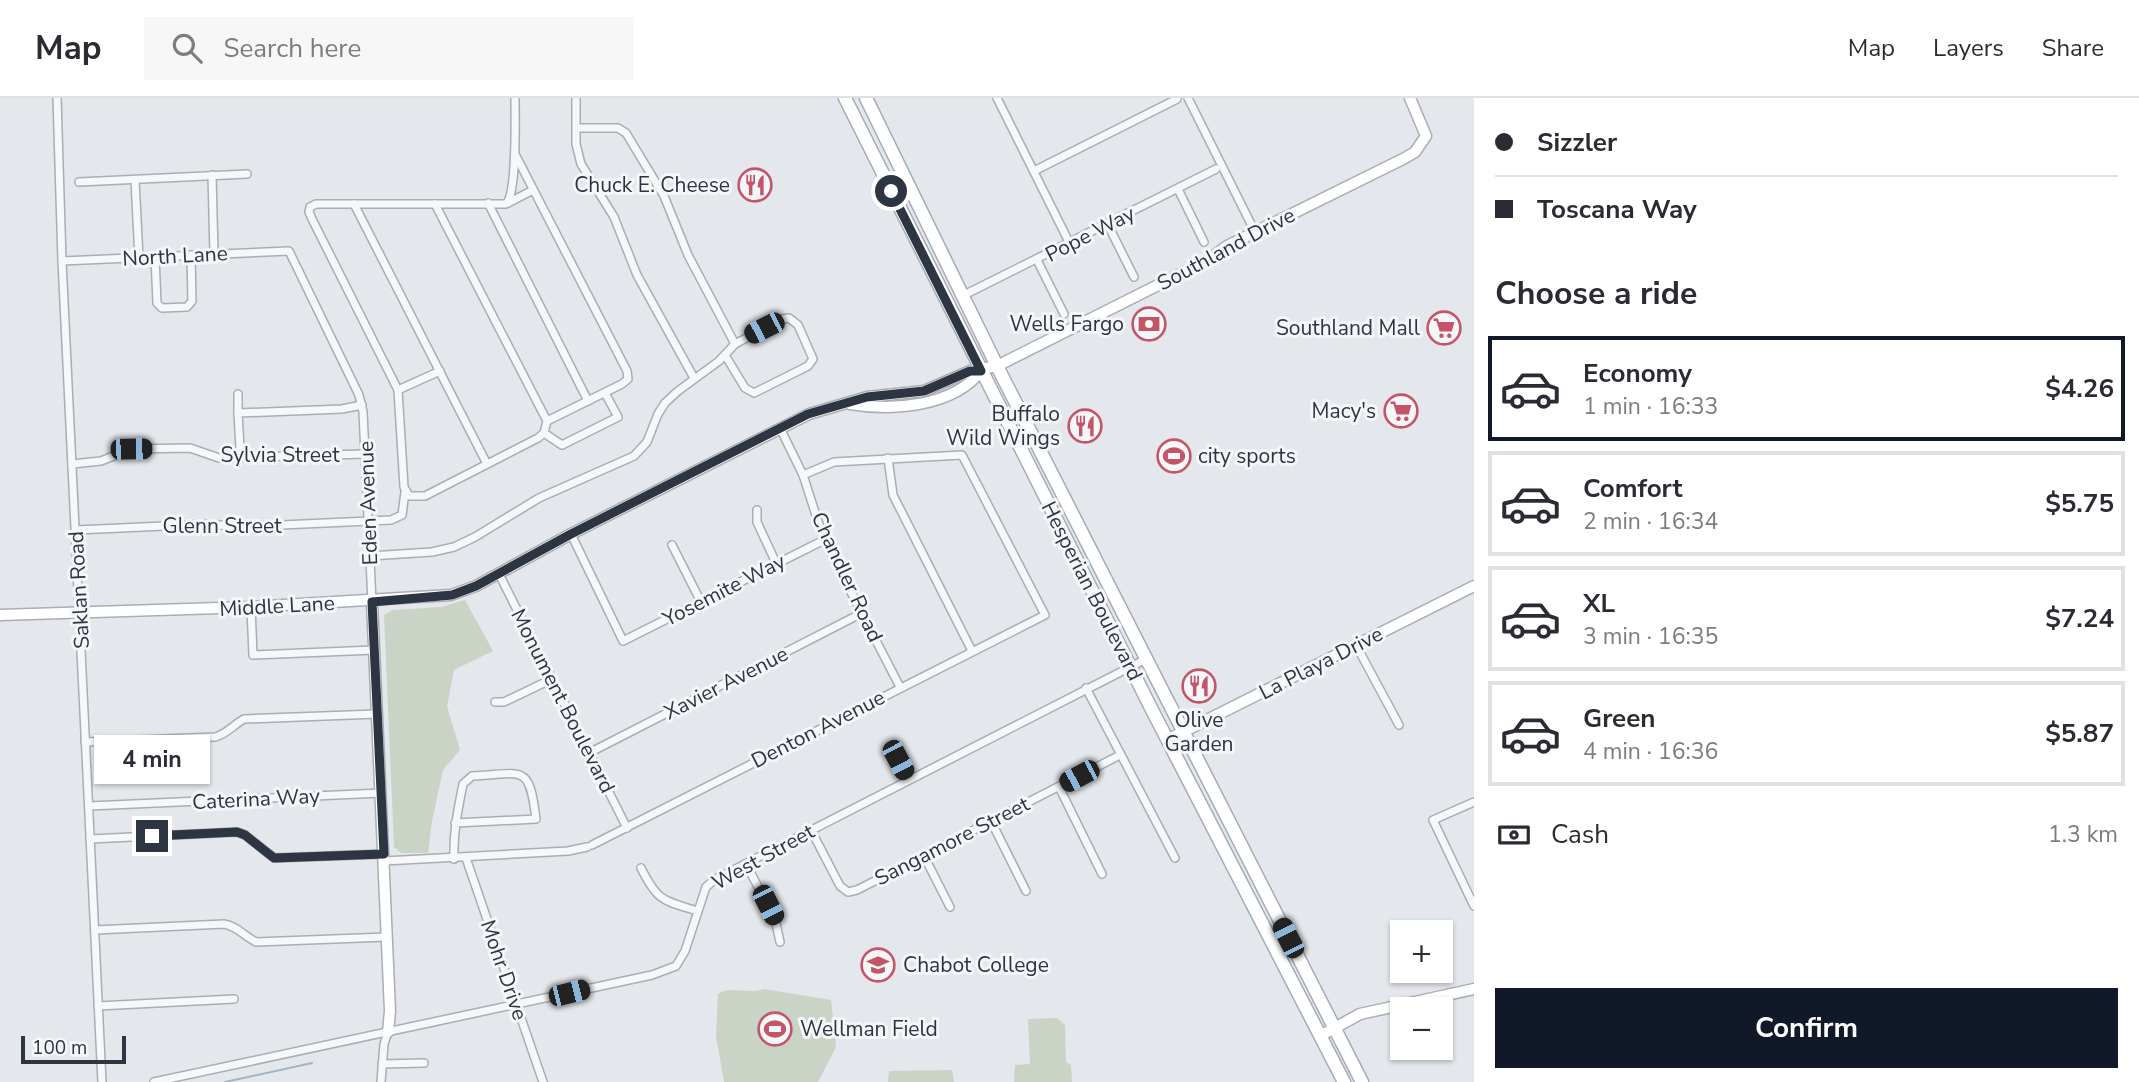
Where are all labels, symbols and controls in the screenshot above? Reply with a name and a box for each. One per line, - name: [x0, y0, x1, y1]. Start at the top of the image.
- search box: [144, 17, 634, 80]
- text: Map: [35, 26, 102, 71]
- icon: search: [168, 29, 206, 67]
- text: Search here: [224, 31, 361, 66]
- text: Map: [1848, 32, 1895, 64]
- text: Layers: [1933, 32, 2004, 64]
- text: Share: [2042, 32, 2104, 64]
- text: Sizzler: [1537, 125, 1617, 160]
- restaurant icon: Chuck E. Cheese: [736, 166, 774, 204]
- place label: Chuck E. Cheese: [574, 171, 730, 199]
- route start: [875, 175, 907, 207]
- text: Toscana Way: [1537, 192, 1697, 227]
- street label: Pope Way: [1040, 199, 1140, 269]
- street label: Southland Drive: [1152, 201, 1300, 297]
- street label: North Lane: [122, 239, 228, 273]
- text: Choose a ride: [1495, 272, 1697, 315]
- bank icon: Wells Fargo: [1130, 305, 1168, 343]
- car: [741, 309, 788, 347]
- supermarket icon: Southland Mall: [1425, 309, 1463, 347]
- place label: Wells Fargo: [1010, 310, 1124, 338]
- place label: Southland Mall: [1276, 314, 1421, 342]
- text: Economy: [1583, 356, 1692, 391]
- icon: car: [1499, 357, 1562, 420]
- text: $4.26: [2045, 371, 2114, 406]
- text: 1 min · 16:33: [1583, 391, 1718, 422]
- supermarket icon: Macy's: [1382, 392, 1420, 430]
- place label: Macy's: [1312, 397, 1376, 425]
- place label: Buffalo Wild Wings: [946, 400, 1060, 452]
- restaurant icon: Buffalo Wild Wings: [1066, 407, 1104, 445]
- sports icon: city sports: [1155, 437, 1193, 475]
- car: [110, 438, 153, 460]
- street label: Eden Avenue: [352, 440, 384, 566]
- street label: Sylvia Street: [220, 441, 340, 469]
- place label: city sports: [1198, 442, 1296, 470]
- text: Comfort: [1583, 471, 1683, 506]
- icon: car: [1499, 472, 1562, 535]
- text: $5.75: [2045, 486, 2114, 521]
- street label: Hesperian Boulevard: [1035, 497, 1149, 685]
- text: 2 min · 16:34: [1583, 506, 1718, 537]
- street label: Chandler Road: [805, 507, 889, 647]
- street label: Glenn Street: [162, 512, 282, 540]
- street label: Saklan Road: [62, 530, 96, 650]
- street label: Yosemite Way: [657, 547, 790, 633]
- text: XL: [1583, 586, 1615, 621]
- icon: car: [1499, 587, 1562, 650]
- street label: Middle Lane: [219, 589, 335, 623]
- text: $7.24: [2045, 601, 2114, 636]
- street label: Monument Boulevard: [504, 604, 622, 798]
- street label: La Playa Drive: [1254, 620, 1388, 706]
- text: 3 min · 16:35: [1583, 621, 1718, 652]
- street label: Xavier Avenue: [659, 640, 793, 726]
- restaurant icon: Olive Garden: [1180, 667, 1218, 705]
- street label: Denton Avenue: [746, 683, 890, 775]
- text: Green: [1583, 701, 1656, 736]
- icon: car: [1499, 702, 1562, 765]
- place label: Olive Garden: [1164, 706, 1234, 758]
- text: $5.87: [2045, 716, 2114, 751]
- callout: 4 min: [94, 734, 210, 784]
- text: 4 min · 16:36: [1583, 736, 1718, 767]
- car: [879, 737, 918, 783]
- text: 4 min: [122, 744, 182, 775]
- car: [1056, 757, 1103, 795]
- street label: Caterina Way: [191, 782, 321, 816]
- street label: Sangamore Street: [870, 790, 1035, 892]
- icon: cash: [1495, 816, 1533, 854]
- street label: West Street: [707, 817, 820, 897]
- text: Cash: [1551, 817, 1609, 852]
- text: 1.3 km: [2048, 819, 2118, 850]
- route end: [136, 820, 168, 852]
- car: [750, 882, 787, 928]
- car: [1270, 915, 1307, 961]
- street label: Mohr Drive: [474, 916, 534, 1024]
- map controls: [1390, 920, 1453, 1060]
- button: +: [1390, 920, 1453, 983]
- school or university icon: Chabot College: [859, 946, 897, 984]
- place label: Chabot College: [903, 951, 1049, 979]
- car: [547, 978, 592, 1008]
- button: Confirm: [1495, 988, 2118, 1068]
- button: −: [1390, 997, 1453, 1060]
- sports icon: Wellman Field: [756, 1010, 794, 1048]
- place label: Wellman Field: [800, 1015, 938, 1043]
- scale bar: [21, 1033, 126, 1065]
- text: 100 m: [32, 1035, 87, 1061]

